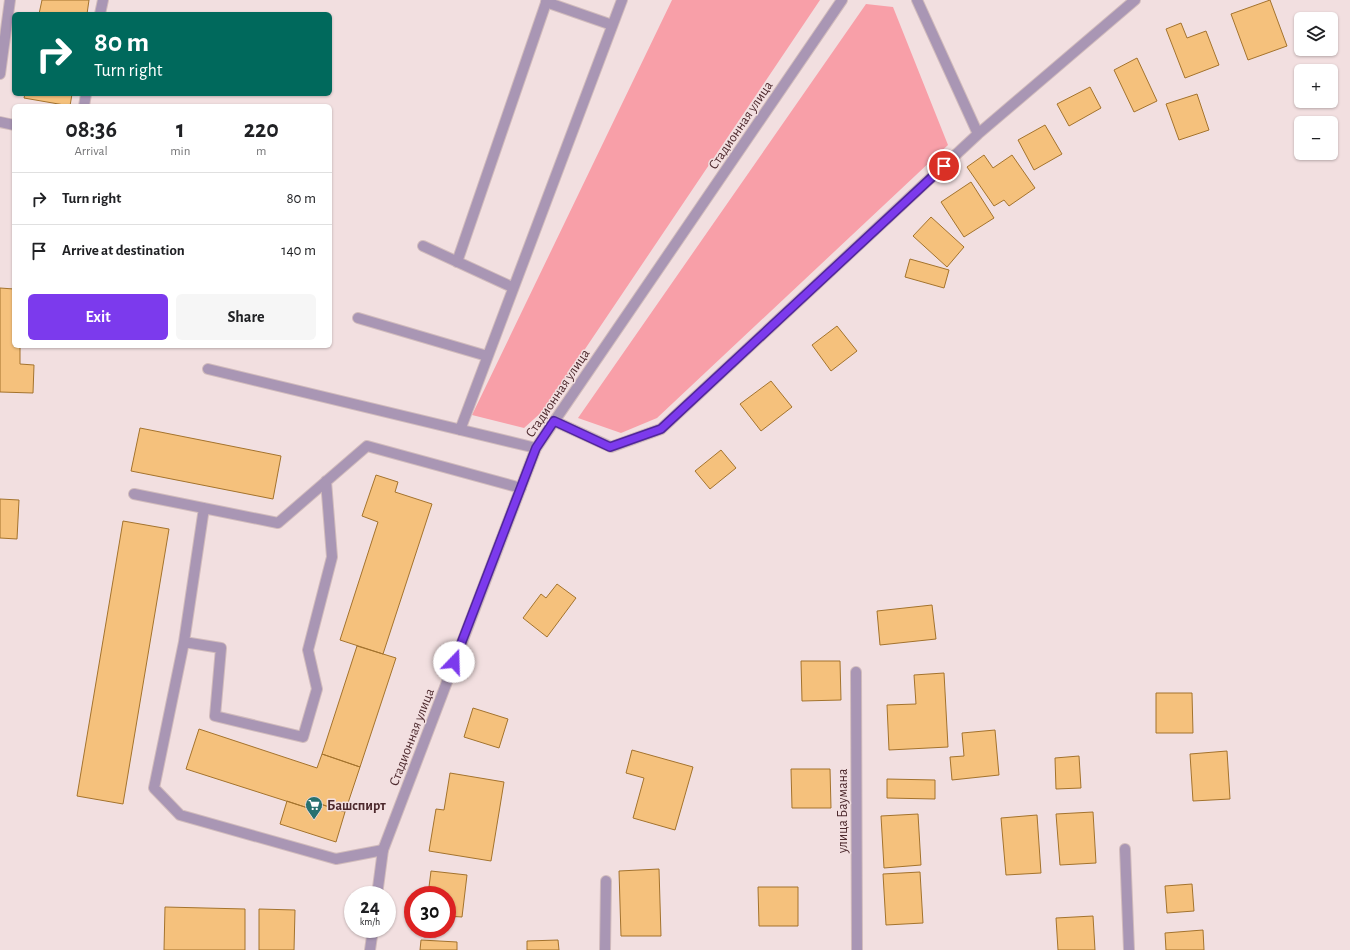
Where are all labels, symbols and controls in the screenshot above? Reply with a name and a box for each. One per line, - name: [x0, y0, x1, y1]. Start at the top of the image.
- map controls: [1294, 12, 1338, 160]
- button: layers: [1294, 12, 1338, 56]
- icon: right: [28, 28, 80, 80]
- text: 80 m: [94, 29, 149, 57]
- text: Turn right: [94, 62, 163, 80]
- button: +: [1294, 64, 1338, 108]
- street label: Стадионная улица: [706, 78, 776, 172]
- button: −: [1294, 116, 1338, 160]
- text: 08:36: [65, 118, 117, 142]
- text: 1: [176, 118, 185, 142]
- text: 220: [244, 118, 279, 142]
- text: Arrival: [74, 145, 108, 158]
- text: min: [170, 145, 190, 158]
- text: m: [256, 145, 266, 158]
- pin: [927, 149, 961, 183]
- icon: arrive: [933, 155, 955, 177]
- icon: right: [28, 188, 50, 210]
- text: Turn right: [62, 191, 121, 206]
- text: 80 m: [286, 191, 316, 206]
- icon: arrive: [28, 240, 50, 262]
- text: Arrive at destination: [62, 243, 185, 258]
- text: 140 m: [281, 243, 316, 258]
- button: Exit: [28, 294, 168, 340]
- button: Share: [176, 294, 316, 340]
- street label: Стадионная улица: [523, 346, 593, 440]
- position arrow: [433, 641, 475, 683]
- street label: Стадионная улица: [387, 686, 437, 788]
- street label: улица Баумана: [836, 768, 850, 854]
- supermarket icon: Башспирт: [304, 795, 324, 820]
- place label: Башспирт: [327, 799, 386, 813]
- speed limit sign: 30: [404, 886, 456, 938]
- text: 24: [360, 897, 380, 917]
- text: km/h: [360, 917, 380, 927]

